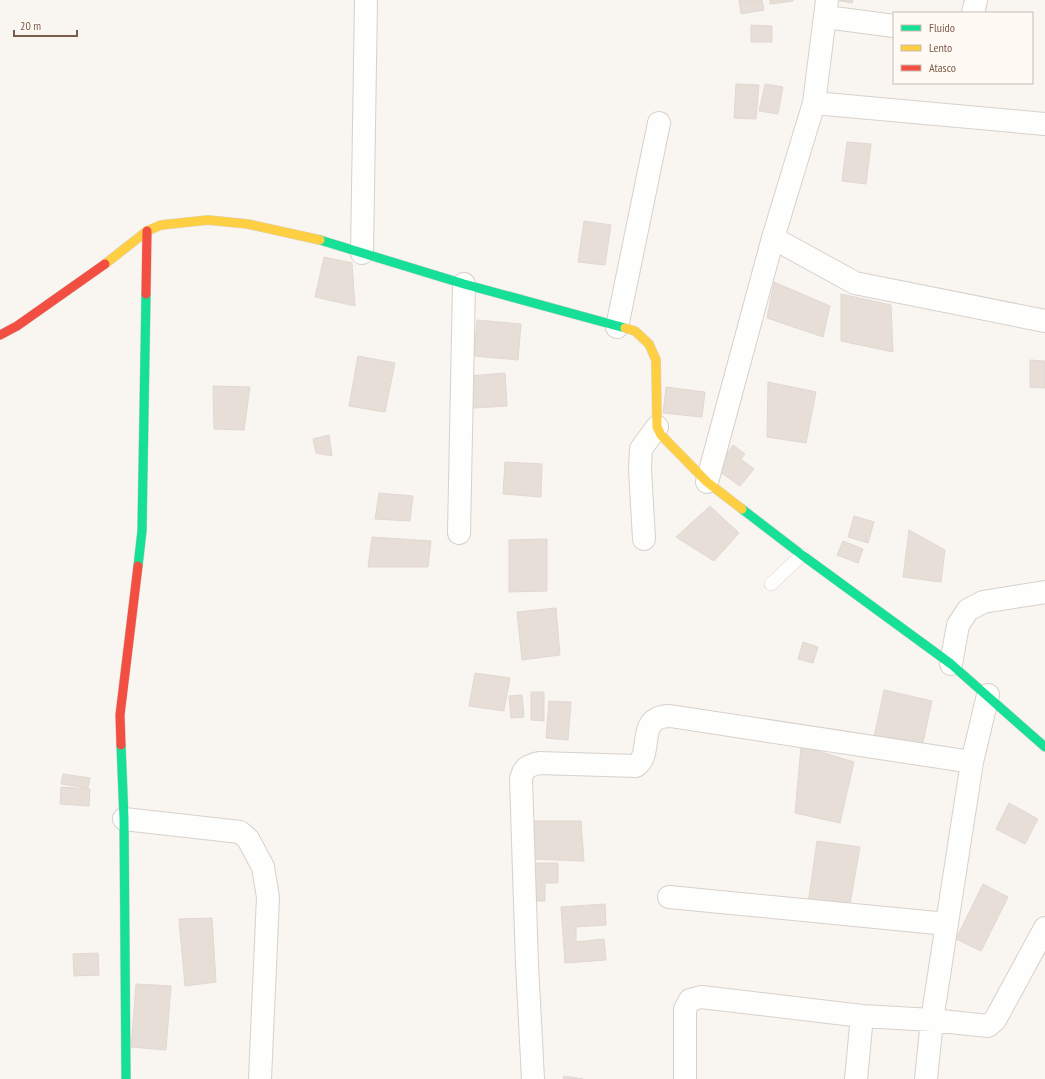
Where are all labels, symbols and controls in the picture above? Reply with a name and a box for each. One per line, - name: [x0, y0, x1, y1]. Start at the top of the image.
- scale bar: [14, 12, 77, 38]
- legend: [893, 12, 1033, 84]
- text: 20 m: [20, 18, 41, 33]
- text: Fluido: [929, 20, 955, 35]
- text: Lento: [929, 40, 952, 55]
- text: Atasco: [929, 60, 956, 75]

